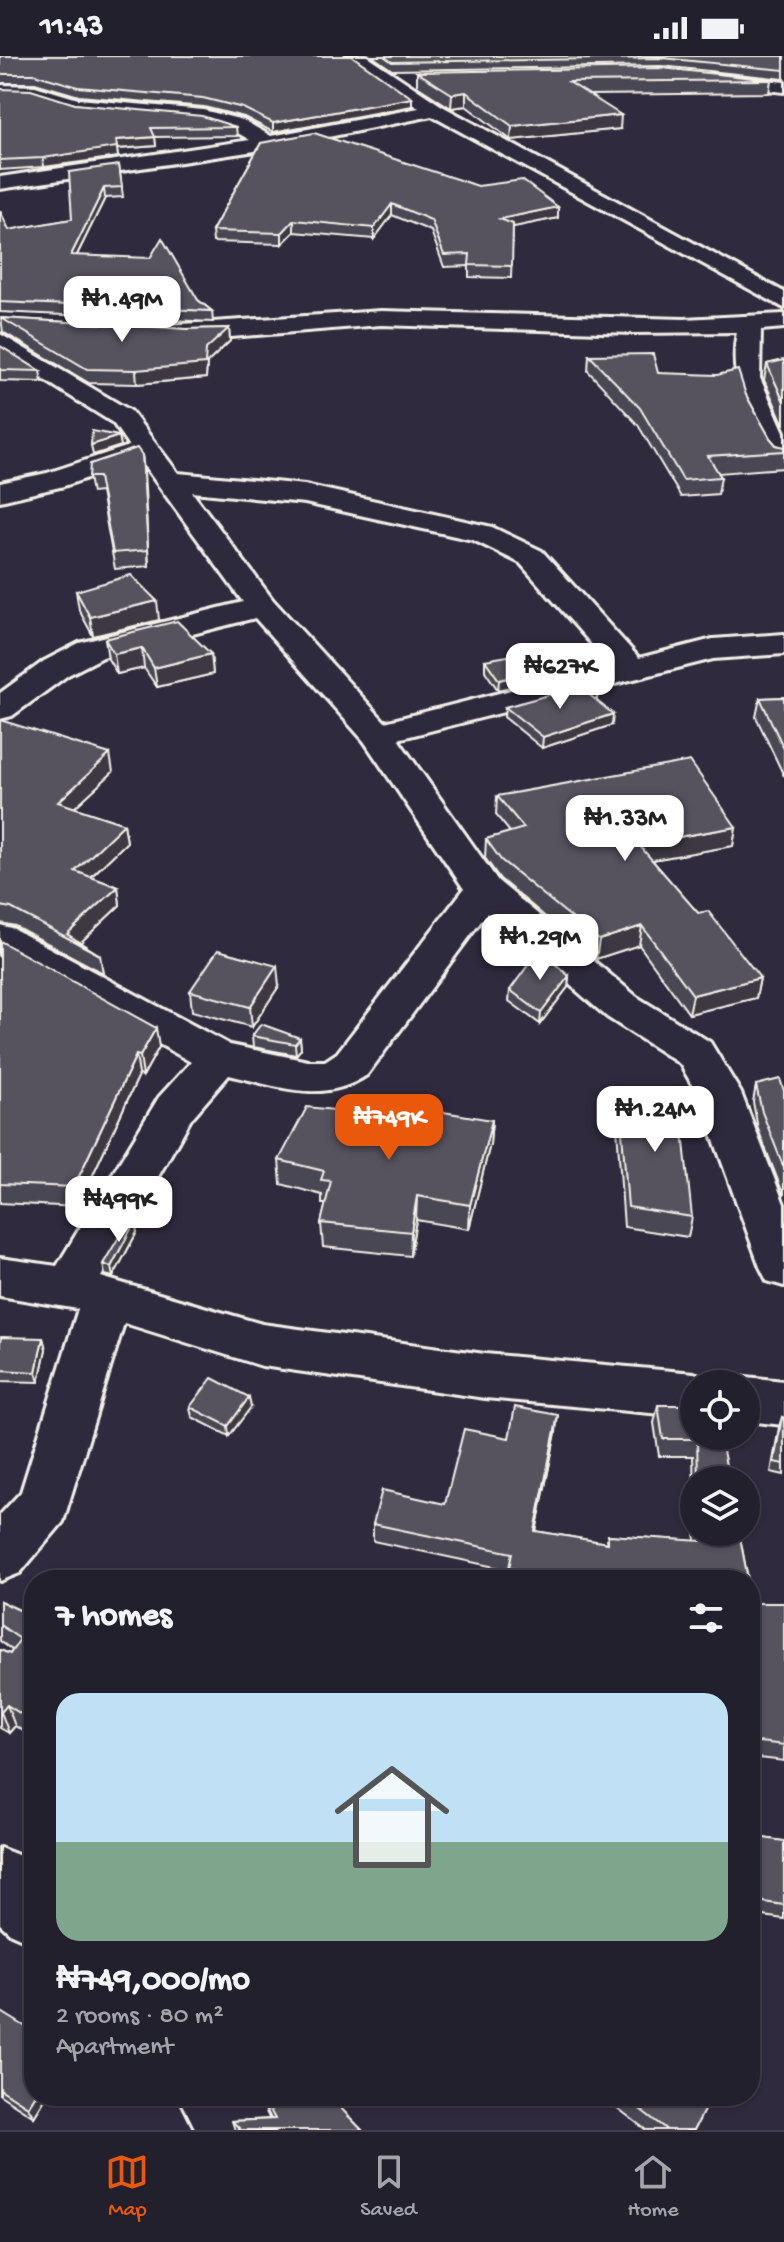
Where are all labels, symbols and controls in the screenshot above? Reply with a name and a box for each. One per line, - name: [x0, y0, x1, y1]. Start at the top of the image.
- text: 11:43: [40, 11, 103, 46]
- pin: ₦1.49M: [57, 276, 187, 344]
- text: ₦1.49M: [82, 286, 162, 317]
- pin: ₦627K: [504, 643, 616, 711]
- text: ₦627K: [524, 653, 596, 684]
- pin: ₦1.33M: [560, 795, 690, 863]
- text: ₦1.33M: [584, 805, 666, 836]
- pin: ₦1.29M: [475, 914, 605, 982]
- text: ₦1.29M: [499, 924, 581, 955]
- pin: ₦1.24M: [590, 1086, 720, 1154]
- pin: ₦749K: [333, 1094, 445, 1162]
- text: ₦1.24M: [615, 1096, 695, 1127]
- text: ₦749K: [353, 1104, 425, 1135]
- pin: ₦499K: [63, 1176, 175, 1244]
- text: ₦499K: [83, 1186, 155, 1217]
- map controls: [680, 1370, 760, 1546]
- button: locate: [680, 1370, 760, 1450]
- button: layers: [680, 1466, 760, 1546]
- icon: filters: [684, 1596, 728, 1640]
- text: 7 homes: [56, 1598, 172, 1638]
- icon: home: [320, 1745, 464, 1889]
- text: ₦749,000/mo: [56, 1962, 250, 2002]
- text: 2 rooms · 80 m²: [56, 2002, 224, 2033]
- text: Apartment: [56, 2033, 173, 2064]
- tab: Map: [105, 2150, 149, 2224]
- tab: Saved: [360, 2150, 417, 2224]
- tab: Home: [628, 2150, 679, 2224]

